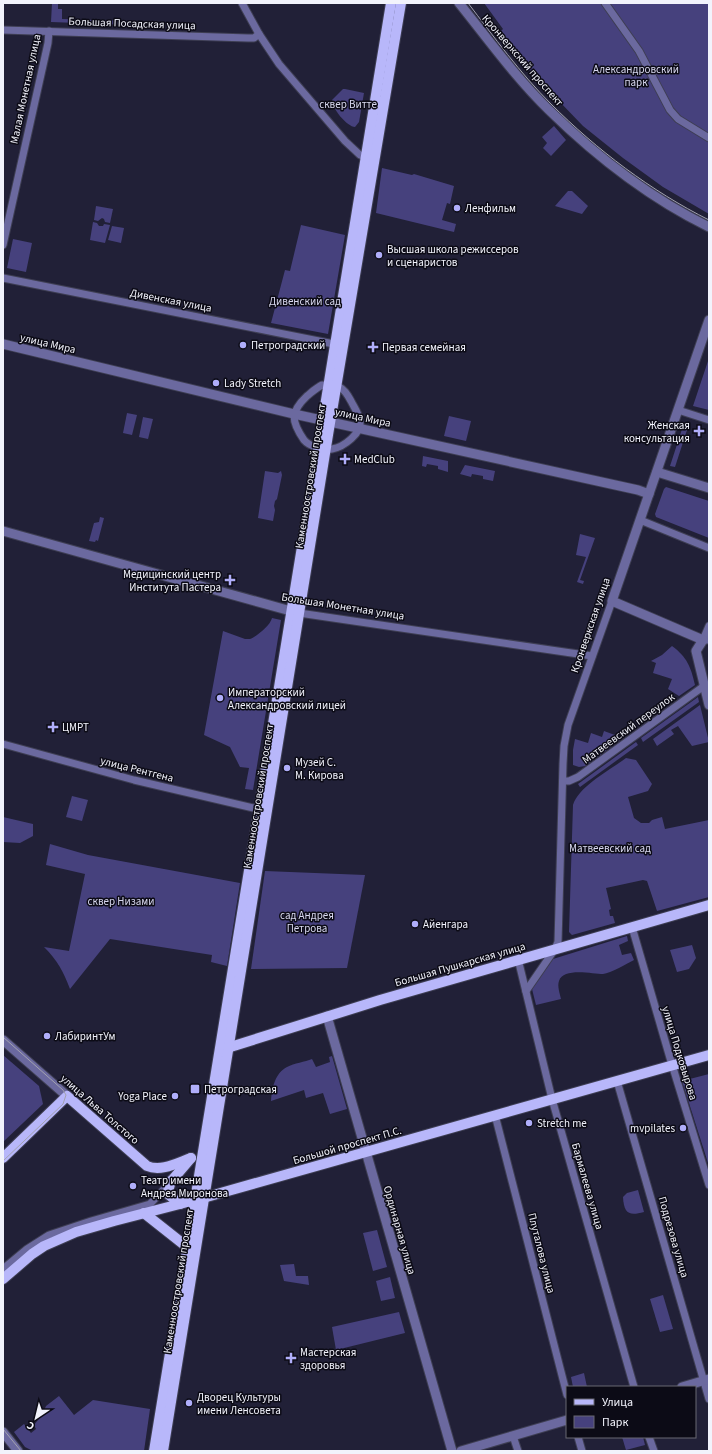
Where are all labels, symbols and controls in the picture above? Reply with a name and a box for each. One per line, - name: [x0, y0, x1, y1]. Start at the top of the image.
- street label: Кронверкский проспект: [479, 11, 567, 109]
- street label: Большая Посадская улица: [68, 14, 196, 33]
- street label: Малая Монетная улица: [7, 33, 44, 145]
- park label: Александровский парк: [593, 62, 679, 90]
- park label: сквер Витте: [319, 97, 377, 112]
- place label: Ленфильм: [465, 201, 516, 216]
- marker: Ленфильм: [452, 203, 462, 213]
- place label: Высшая школа режиссеров и сценаристов: [387, 242, 519, 270]
- marker: Высшая школа режиссеров и сценаристов: [374, 250, 384, 260]
- street label: Дивенская улица: [129, 285, 213, 316]
- park label: Дивенский сад: [269, 294, 341, 309]
- street label: улица Мира: [19, 330, 77, 357]
- place label: Петроградский: [251, 338, 325, 353]
- marker: Петроградский: [238, 340, 248, 350]
- place label: Первая семейная: [382, 340, 466, 355]
- marker: Первая семейная: [367, 341, 379, 353]
- place label: Lady Stretch: [224, 376, 281, 391]
- marker: Lady Stretch: [211, 378, 221, 388]
- street label: Каменноостровский проспект: [292, 403, 329, 550]
- street label: улица Мира: [334, 404, 392, 431]
- place label: Женская консультация: [624, 418, 690, 446]
- marker: Женская консультация: [693, 425, 705, 437]
- place label: MedClub: [354, 452, 395, 467]
- marker: MedClub: [339, 453, 351, 465]
- place label: Медицинский центр Института Пастера: [123, 567, 221, 595]
- marker: Медицинский центр Института Пастера: [224, 574, 236, 586]
- street label: Кронверкская улица: [567, 576, 614, 675]
- street label: Большая Монетная улица: [280, 589, 405, 624]
- place label: Императорский Александровский лицей: [228, 685, 346, 713]
- street label: Матвеевский переулок: [579, 689, 678, 767]
- marker: Императорский Александровский лицей: [215, 693, 225, 703]
- place label: ЦМРТ: [62, 720, 89, 735]
- marker: ЦМРТ: [47, 721, 59, 733]
- street label: Каменноостровский проспект: [240, 723, 277, 870]
- street label: улица Рентгена: [99, 753, 175, 786]
- place label: Музей С. М. Кирова: [295, 755, 344, 783]
- marker: Музей С. М. Кирова: [282, 763, 292, 773]
- park label: Матвеевский сад: [569, 841, 651, 856]
- park label: сквер Низами: [88, 894, 154, 909]
- park label: сад Андрея Петрова: [280, 908, 334, 936]
- place label: Айенгара: [423, 917, 468, 932]
- marker: Айенгара: [410, 919, 420, 929]
- street label: Большая Пушкарская улица: [393, 939, 527, 990]
- street label: улица Подковырова: [658, 1004, 701, 1102]
- place label: ЛабиринтУм: [55, 1029, 116, 1044]
- marker: ЛабиринтУм: [42, 1031, 52, 1041]
- street label: улица Льва Толстого: [57, 1071, 142, 1148]
- place label: Петроградская: [204, 1082, 277, 1097]
- marker: Петроградская: [189, 1083, 201, 1095]
- place label: Yoga Place: [117, 1089, 168, 1104]
- marker: Yoga Place: [170, 1091, 180, 1101]
- place label: Stretch me: [537, 1116, 587, 1131]
- marker: Stretch me: [524, 1118, 534, 1128]
- place label: mvpilates: [630, 1121, 675, 1136]
- street label: Большой проспект П.С.: [291, 1123, 403, 1168]
- marker: mvpilates: [678, 1123, 688, 1133]
- street label: Бармалеева улица: [568, 1141, 607, 1231]
- place label: Театр имени Андрея Миронова: [141, 1173, 228, 1201]
- marker: Театр имени Андрея Миронова: [128, 1181, 138, 1191]
- street label: Ординарная улица: [380, 1184, 419, 1276]
- street label: Подрезова улица: [655, 1195, 692, 1279]
- street label: Каменноостровский проспект: [160, 1208, 197, 1355]
- street label: Плуталова улица: [524, 1211, 559, 1295]
- place label: Мастерская здоровья: [300, 1345, 356, 1373]
- marker: Мастерская здоровья: [285, 1352, 297, 1364]
- legend: [566, 1386, 696, 1438]
- place label: Дворец Культуры имени Ленсовета: [197, 1390, 281, 1418]
- text: Улица: [602, 1394, 633, 1411]
- north arrow: [16, 1398, 56, 1438]
- marker: Дворец Культуры имени Ленсовета: [184, 1398, 194, 1408]
- text: Парк: [602, 1414, 628, 1431]
- text: С: [23, 1417, 37, 1434]

